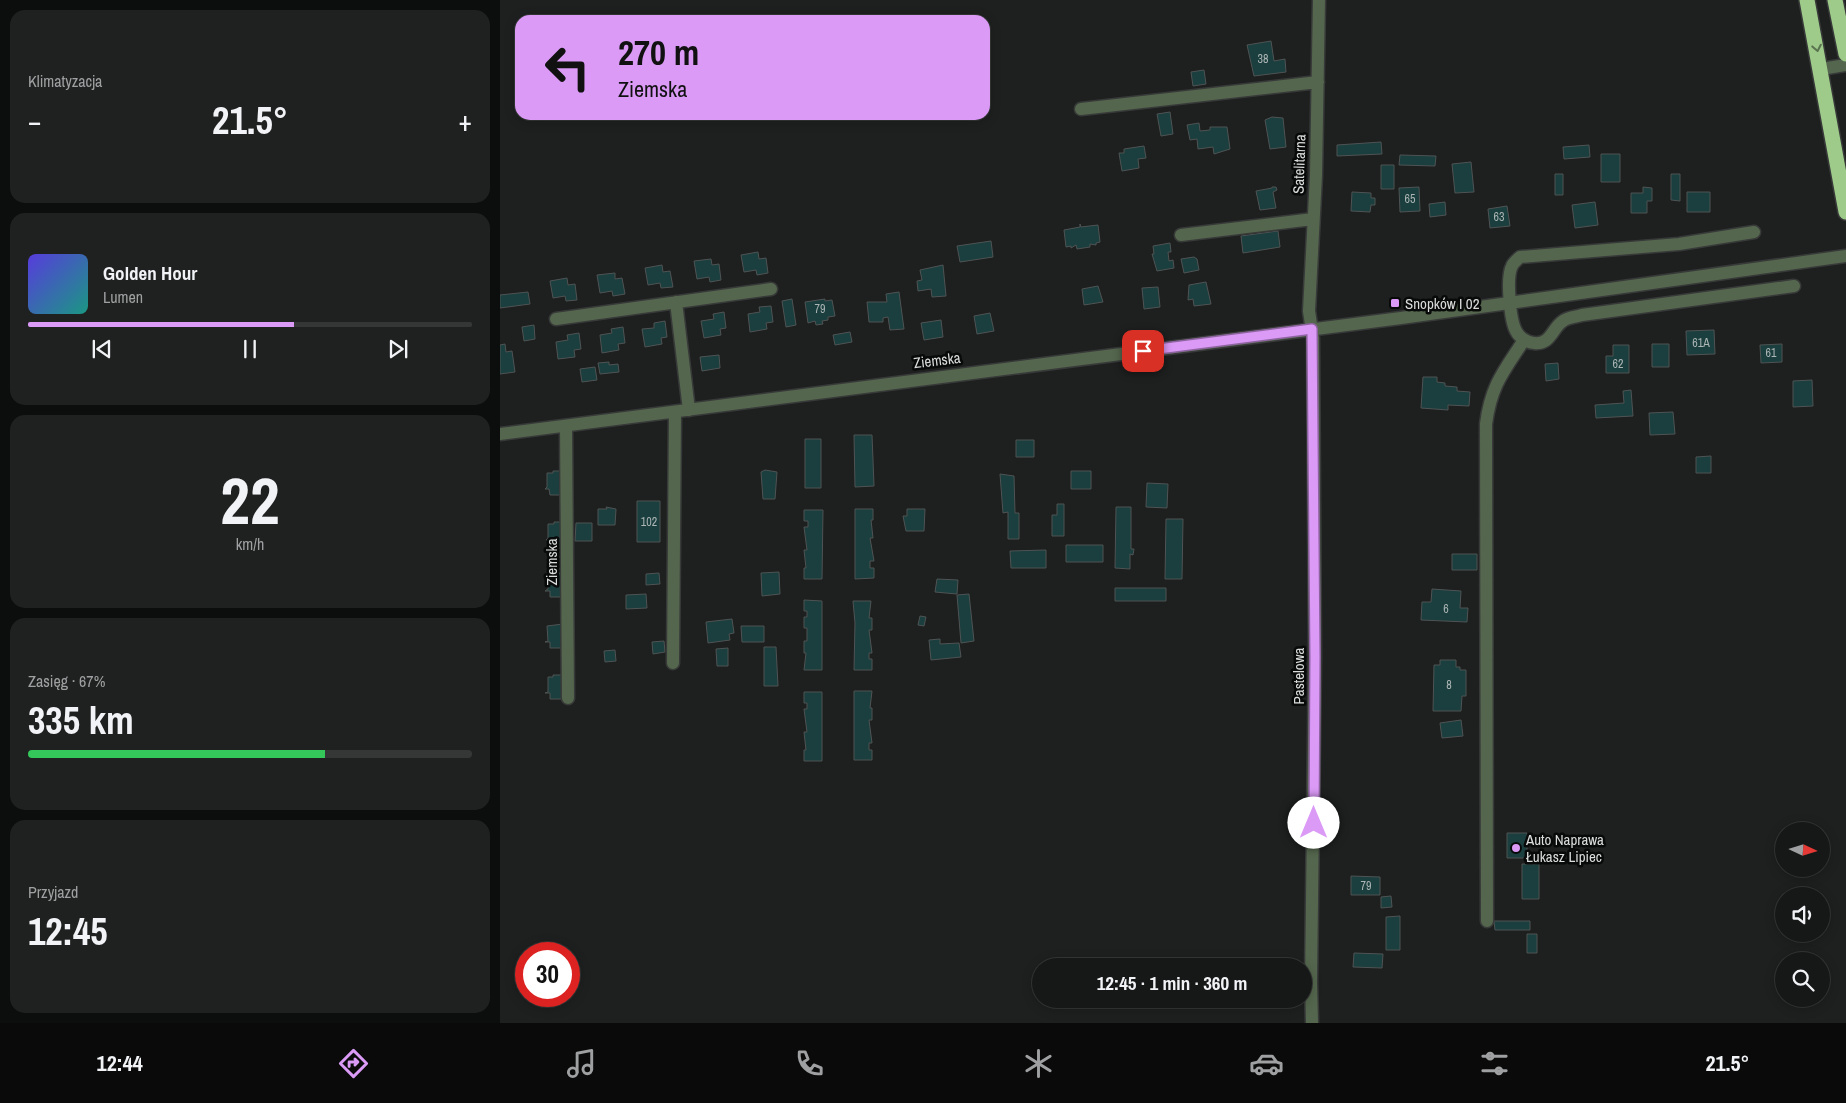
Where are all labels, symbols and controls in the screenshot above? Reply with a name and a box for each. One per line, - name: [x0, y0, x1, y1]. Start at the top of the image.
- text: 270 m: [618, 29, 699, 76]
- icon: left: [535, 35, 600, 100]
- one-way arrow: [1811, 43, 1821, 52]
- house number: 38: [1258, 51, 1268, 67]
- text: Klimatyzacja: [28, 70, 102, 92]
- text: Ziemska: [618, 74, 687, 104]
- text: 21.5°: [212, 95, 288, 146]
- text: −: [28, 102, 41, 140]
- text: +: [459, 102, 472, 140]
- street label: Satelitarna: [1287, 134, 1311, 194]
- house number: 65: [1405, 191, 1416, 207]
- house number: 63: [1494, 209, 1504, 225]
- text: Golden Hour: [103, 260, 197, 286]
- text: Lumen: [103, 286, 143, 308]
- place label: Snopków I 02: [1405, 293, 1480, 314]
- marker: Snopków I 02: [1389, 297, 1401, 309]
- house number: 79: [815, 301, 825, 317]
- pin: [1122, 330, 1164, 372]
- icon: previous: [88, 335, 116, 363]
- icon: pause: [236, 335, 264, 363]
- icon: next: [384, 335, 412, 363]
- house number: 61A: [1692, 335, 1710, 351]
- icon: arrive: [1129, 337, 1157, 365]
- house number: 61: [1766, 345, 1777, 361]
- street label: Ziemska: [912, 347, 962, 373]
- house number: 62: [1613, 356, 1623, 372]
- text: 22: [220, 457, 280, 544]
- house number: 102: [641, 514, 657, 530]
- text: km/h: [236, 533, 264, 555]
- street label: Ziemska: [541, 538, 562, 586]
- house number: 6: [1443, 601, 1449, 617]
- street label: Pastelowa: [1288, 647, 1309, 704]
- text: Zasięg · 67%: [28, 670, 105, 692]
- house number: 8: [1446, 677, 1452, 693]
- text: 335 km: [28, 695, 134, 746]
- position arrow: [1287, 796, 1339, 848]
- north arrow: [1775, 822, 1830, 878]
- map controls: [1775, 822, 1830, 1007]
- place label: Auto Naprawa Łukasz Lipiec: [1525, 829, 1604, 867]
- marker: Auto Naprawa Łukasz Lipiec: [1510, 842, 1522, 854]
- house number: 79: [1361, 878, 1371, 894]
- text: Przyjazd: [28, 881, 78, 903]
- button: sound: [1775, 887, 1830, 942]
- text: 12:45: [28, 906, 108, 957]
- speed limit sign: 30: [515, 942, 580, 1007]
- button: search: [1775, 952, 1830, 1007]
- text: 12:45 · 1 min · 360 m: [1097, 970, 1247, 996]
- icon: directions: [336, 1046, 371, 1081]
- icon: music: [564, 1046, 599, 1081]
- icon: phone: [792, 1046, 827, 1081]
- icon: climate: [1021, 1046, 1056, 1081]
- icon: car: [1249, 1046, 1284, 1081]
- icon: filters: [1477, 1046, 1512, 1081]
- text: 12:44: [97, 1048, 143, 1078]
- text: 21.5°: [1705, 1048, 1749, 1078]

